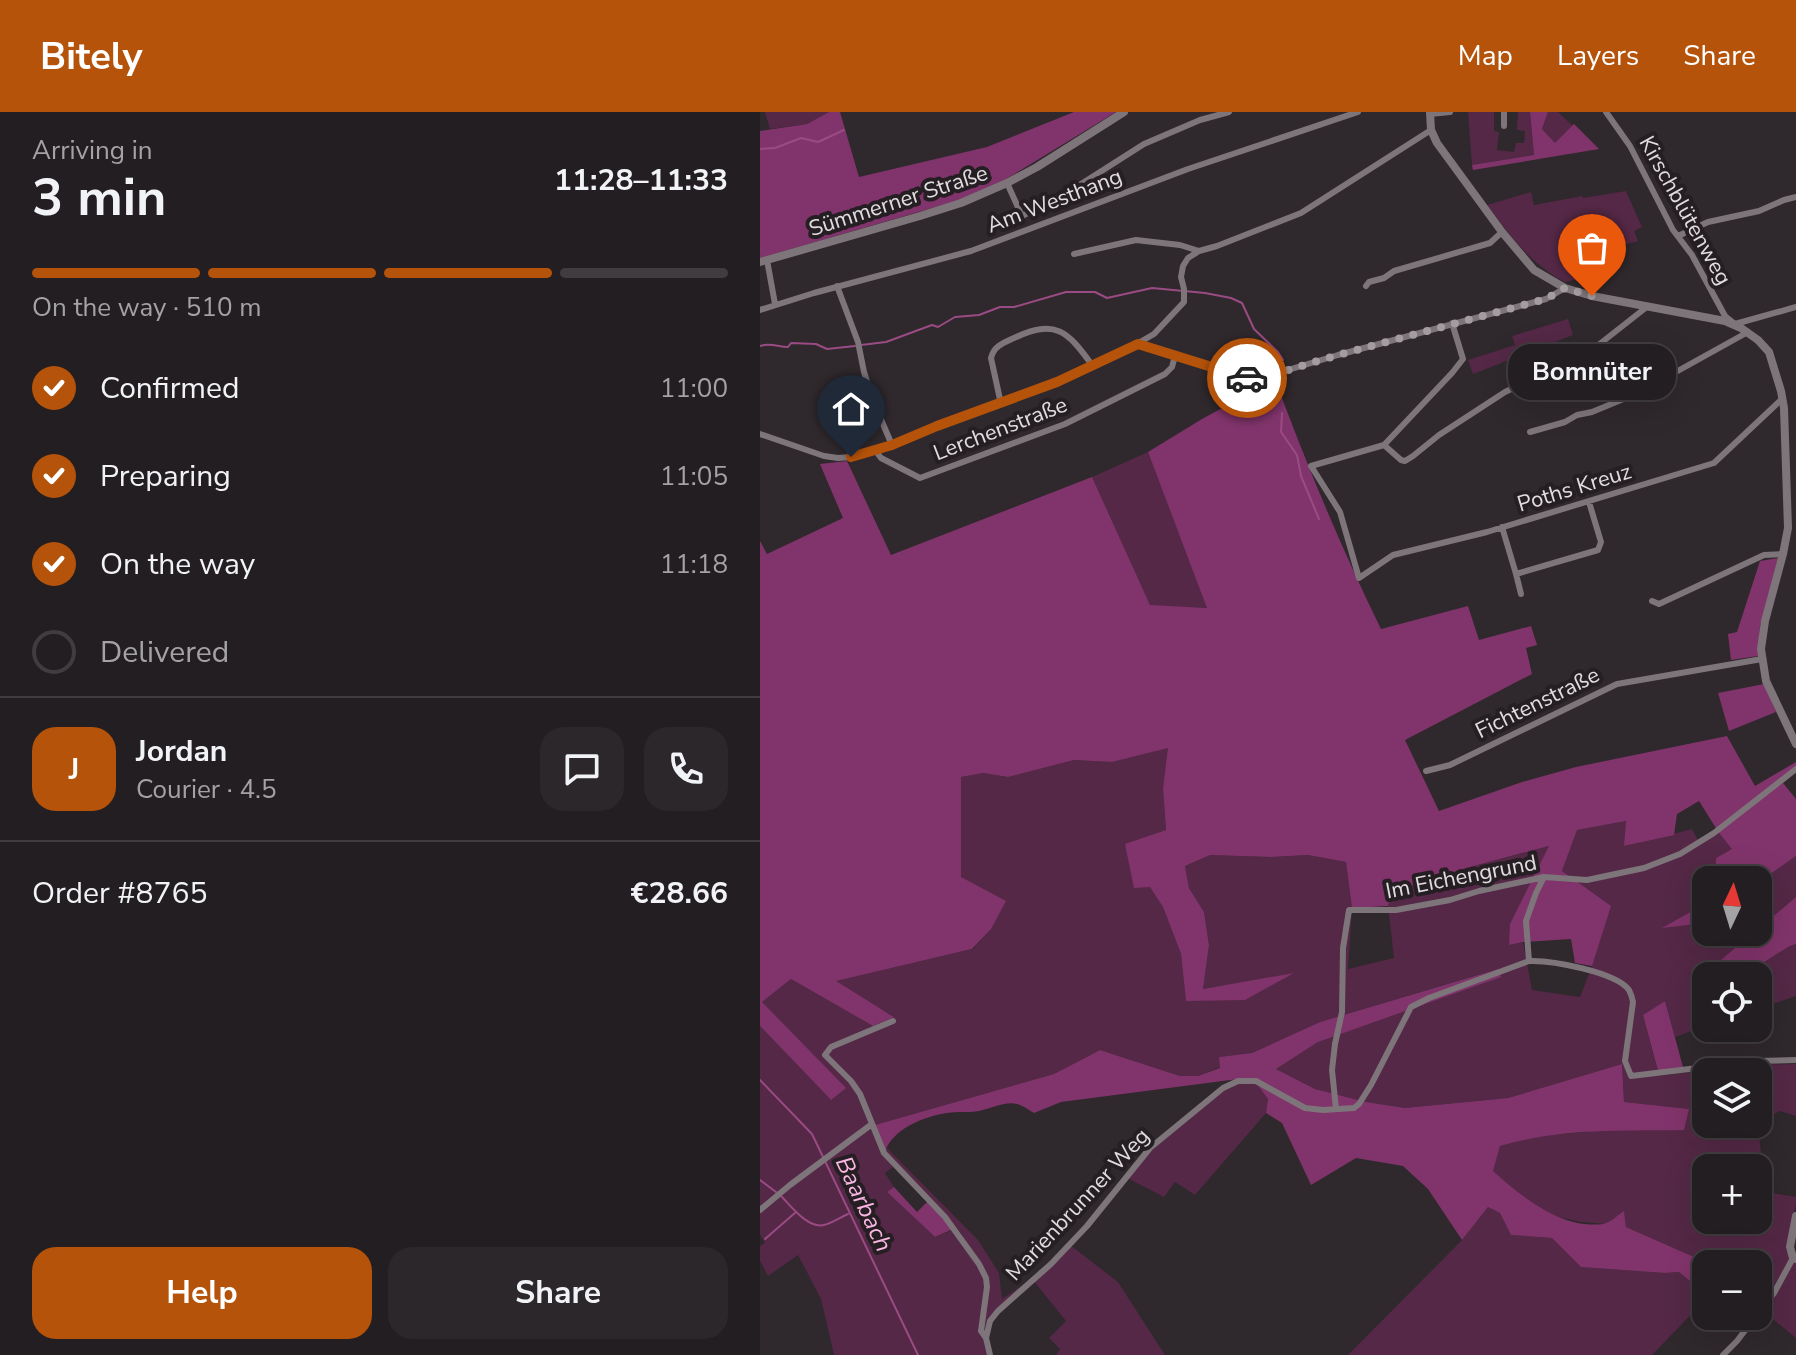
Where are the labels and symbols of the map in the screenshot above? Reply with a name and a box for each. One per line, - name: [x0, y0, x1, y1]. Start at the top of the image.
- street label: Kirschblütenweg: [1632, 131, 1739, 290]
- street label: Sümmerner Straße: [805, 158, 992, 244]
- street label: Am Westhang: [982, 161, 1126, 241]
- pin: [1558, 214, 1626, 296]
- courier: [1207, 338, 1287, 418]
- callout: Bomnüter: [1508, 344, 1676, 400]
- pin: [817, 375, 885, 457]
- street label: Lerchenstraße: [929, 390, 1072, 468]
- street label: Poths Kreuz: [1514, 456, 1635, 520]
- street label: Fichtenstraße: [1470, 660, 1604, 746]
- street label: Im Eichengrund: [1383, 848, 1539, 906]
- north arrow: [1692, 866, 1772, 946]
- street label: Marienbrunner Weg: [999, 1122, 1156, 1287]
- water label: Baarbach: [828, 1151, 900, 1257]

